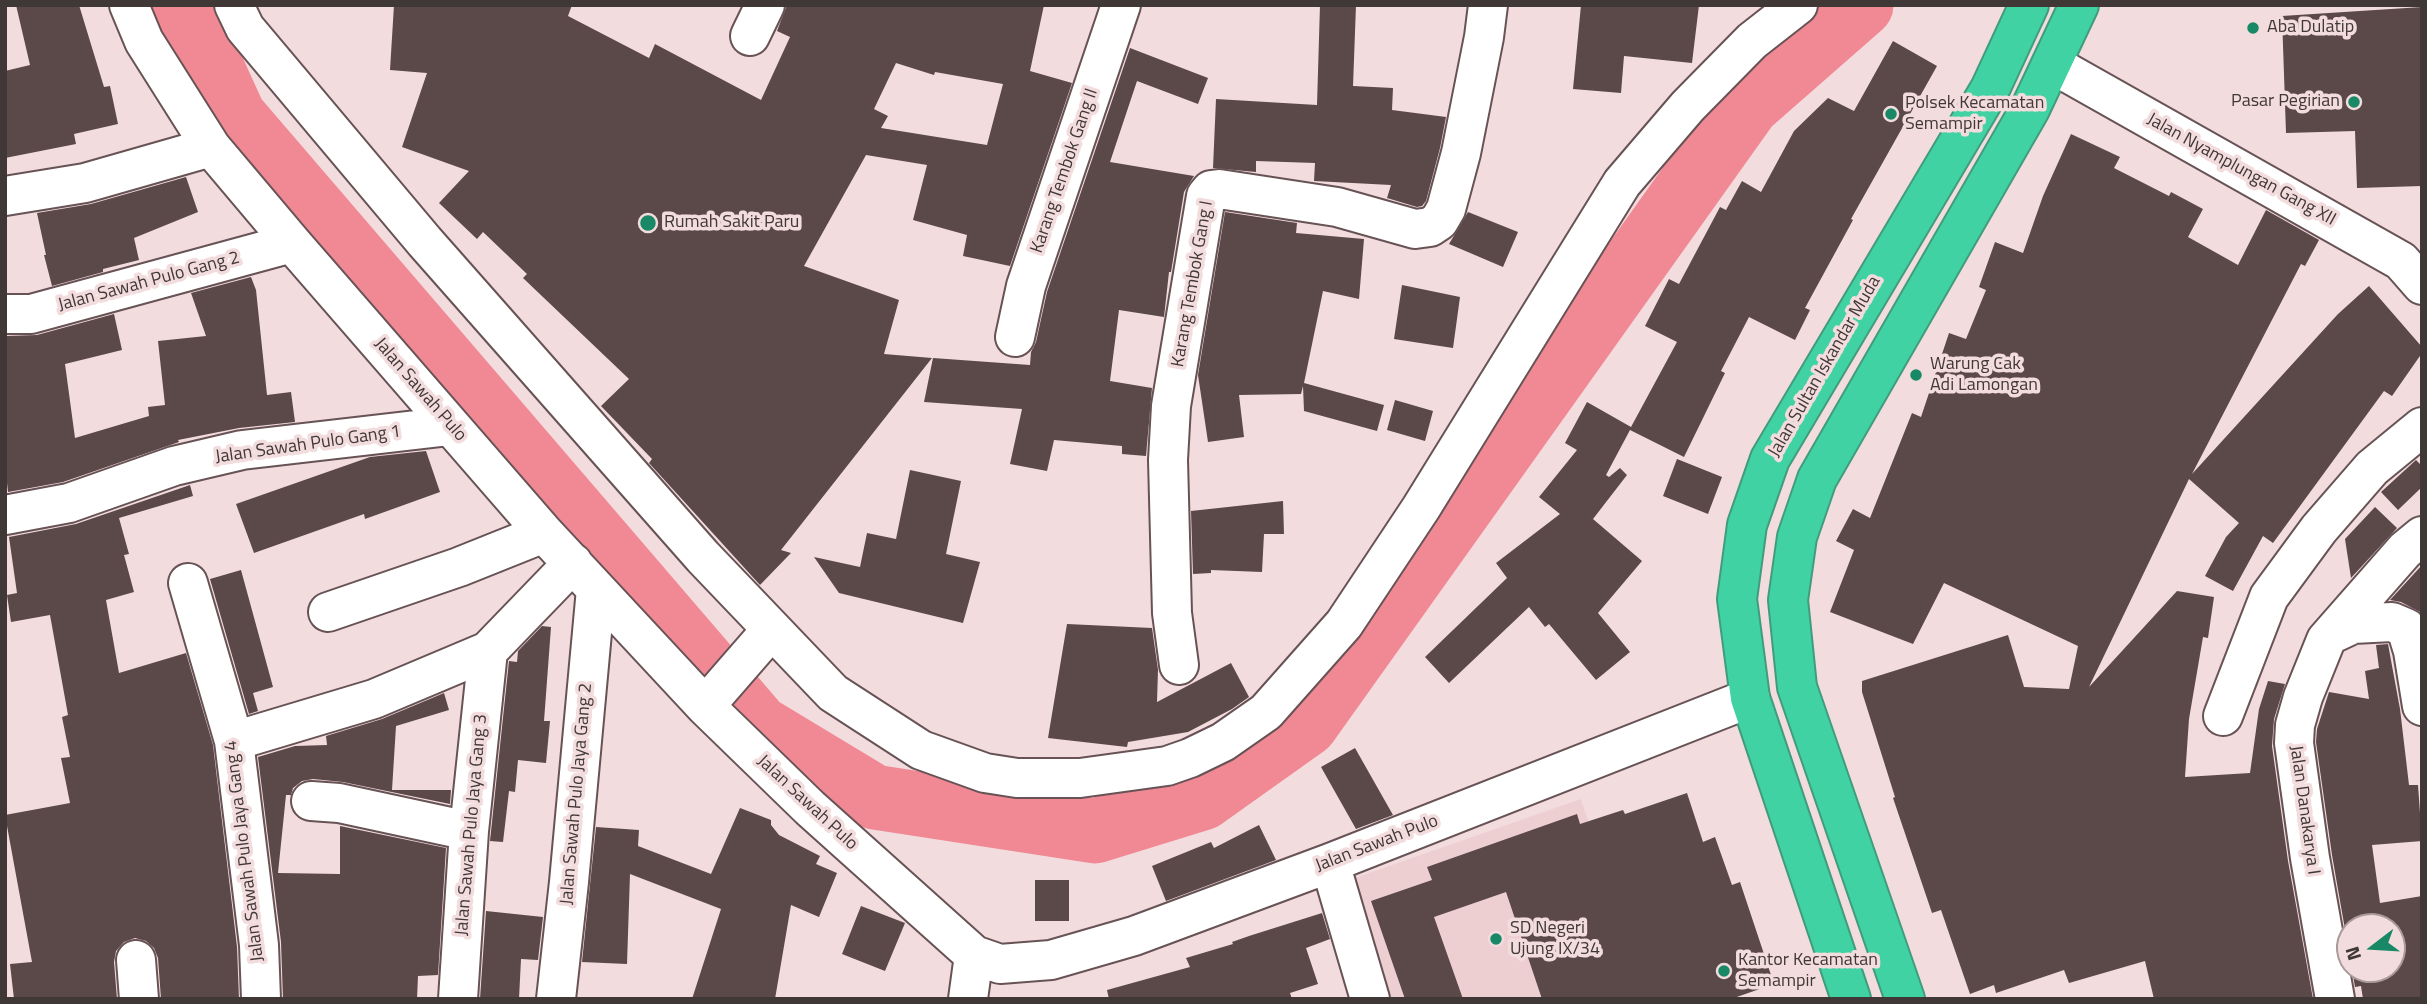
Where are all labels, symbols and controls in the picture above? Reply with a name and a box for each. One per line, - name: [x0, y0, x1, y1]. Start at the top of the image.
- place label: Aba Dulatip: [2267, 17, 2354, 39]
- marker: Aba Dulatip: [2245, 20, 2261, 36]
- street label: Karang Tembok Gang II: [1027, 86, 1103, 256]
- place label: Pasar Pegirian: [2231, 91, 2340, 113]
- place label: Polsek Kecamatan Semampir: [1905, 93, 2044, 136]
- marker: Pasar Pegirian: [2346, 94, 2362, 110]
- marker: Polsek Kecamatan Semampir: [1883, 106, 1899, 122]
- street label: Jalan Nyamplungan Gang XII: [2143, 109, 2339, 231]
- street label: Karang Tembok Gang I: [1168, 199, 1218, 369]
- place label: Rumah Sakit Paru: [664, 212, 799, 234]
- marker: Rumah Sakit Paru: [638, 213, 658, 233]
- street label: Jalan Sawah Pulo Gang 2: [56, 247, 242, 317]
- street label: Jalan Sultan Iskandar Muda: [1764, 273, 1886, 461]
- street label: Jalan Sawah Pulo: [369, 334, 471, 446]
- place label: Warung Cak Adi Lamongan: [1930, 354, 2038, 396]
- marker: Warung Cak Adi Lamongan: [1908, 367, 1924, 383]
- street label: Jalan Sawah Pulo Gang 1: [214, 421, 402, 469]
- street label: Jalan Sawah Pulo Jaya Gang 2: [557, 682, 597, 906]
- street label: Jalan Sawah Pulo Jaya Gang 3: [452, 713, 492, 937]
- street label: Jalan Sawah Pulo Jaya Gang 4: [221, 739, 269, 963]
- street label: Jalan Danakarya I: [2284, 744, 2324, 876]
- street label: Jalan Sawah Pulo: [752, 751, 862, 855]
- street label: Jalan Sawah Pulo: [1312, 811, 1442, 877]
- north arrow: [2336, 913, 2406, 983]
- place label: SD Negeri Ujung IX/34: [1510, 918, 1600, 960]
- marker: SD Negeri Ujung IX/34: [1488, 931, 1504, 947]
- text: N: [2337, 943, 2368, 964]
- place label: Kantor Kecamatan Semampir: [1738, 950, 1878, 992]
- marker: Kantor Kecamatan Semampir: [1716, 963, 1732, 979]

